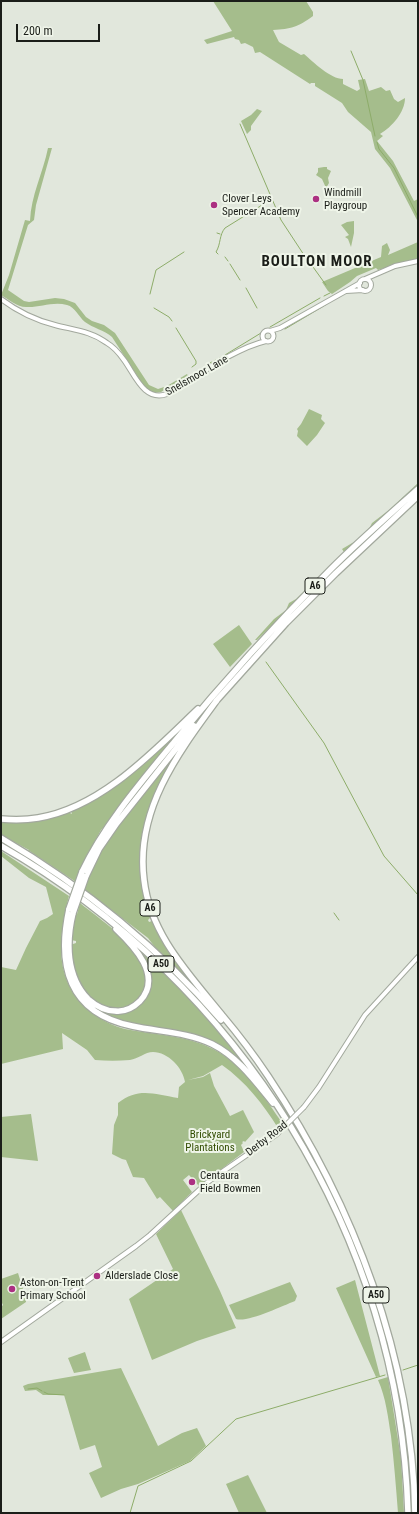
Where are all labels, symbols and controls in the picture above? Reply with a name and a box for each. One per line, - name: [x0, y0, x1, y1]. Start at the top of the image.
- scale bar: [18, 16, 102, 42]
- text: 200 m: [23, 24, 53, 38]
- place label: Windmill Playgroup: [324, 186, 367, 212]
- place label: Clover Leys Spencer Academy: [222, 192, 300, 218]
- marker: Windmill Playgroup: [311, 194, 321, 204]
- marker: Clover Leys Spencer Academy: [209, 200, 219, 210]
- district label: BOULTON MOOR: [261, 253, 373, 271]
- street label: Snelsmoor Lane: [163, 353, 231, 399]
- road number: A6: [305, 578, 325, 594]
- road number: A6: [140, 900, 160, 916]
- road number: A50: [148, 956, 174, 972]
- street label: Derby Road: [243, 1119, 291, 1159]
- park label: Brickyard Plantations: [185, 1128, 235, 1154]
- place label: Centaura Field Bowmen: [200, 1169, 261, 1195]
- marker: Centaura Field Bowmen: [187, 1177, 197, 1187]
- place label: Alderslade Close: [105, 1269, 178, 1283]
- marker: Alderslade Close: [92, 1271, 102, 1281]
- place label: Aston-on-Trent Primary School: [20, 1276, 86, 1302]
- marker: Aston-on-Trent Primary School: [7, 1284, 17, 1294]
- road number: A50: [363, 1287, 389, 1303]

